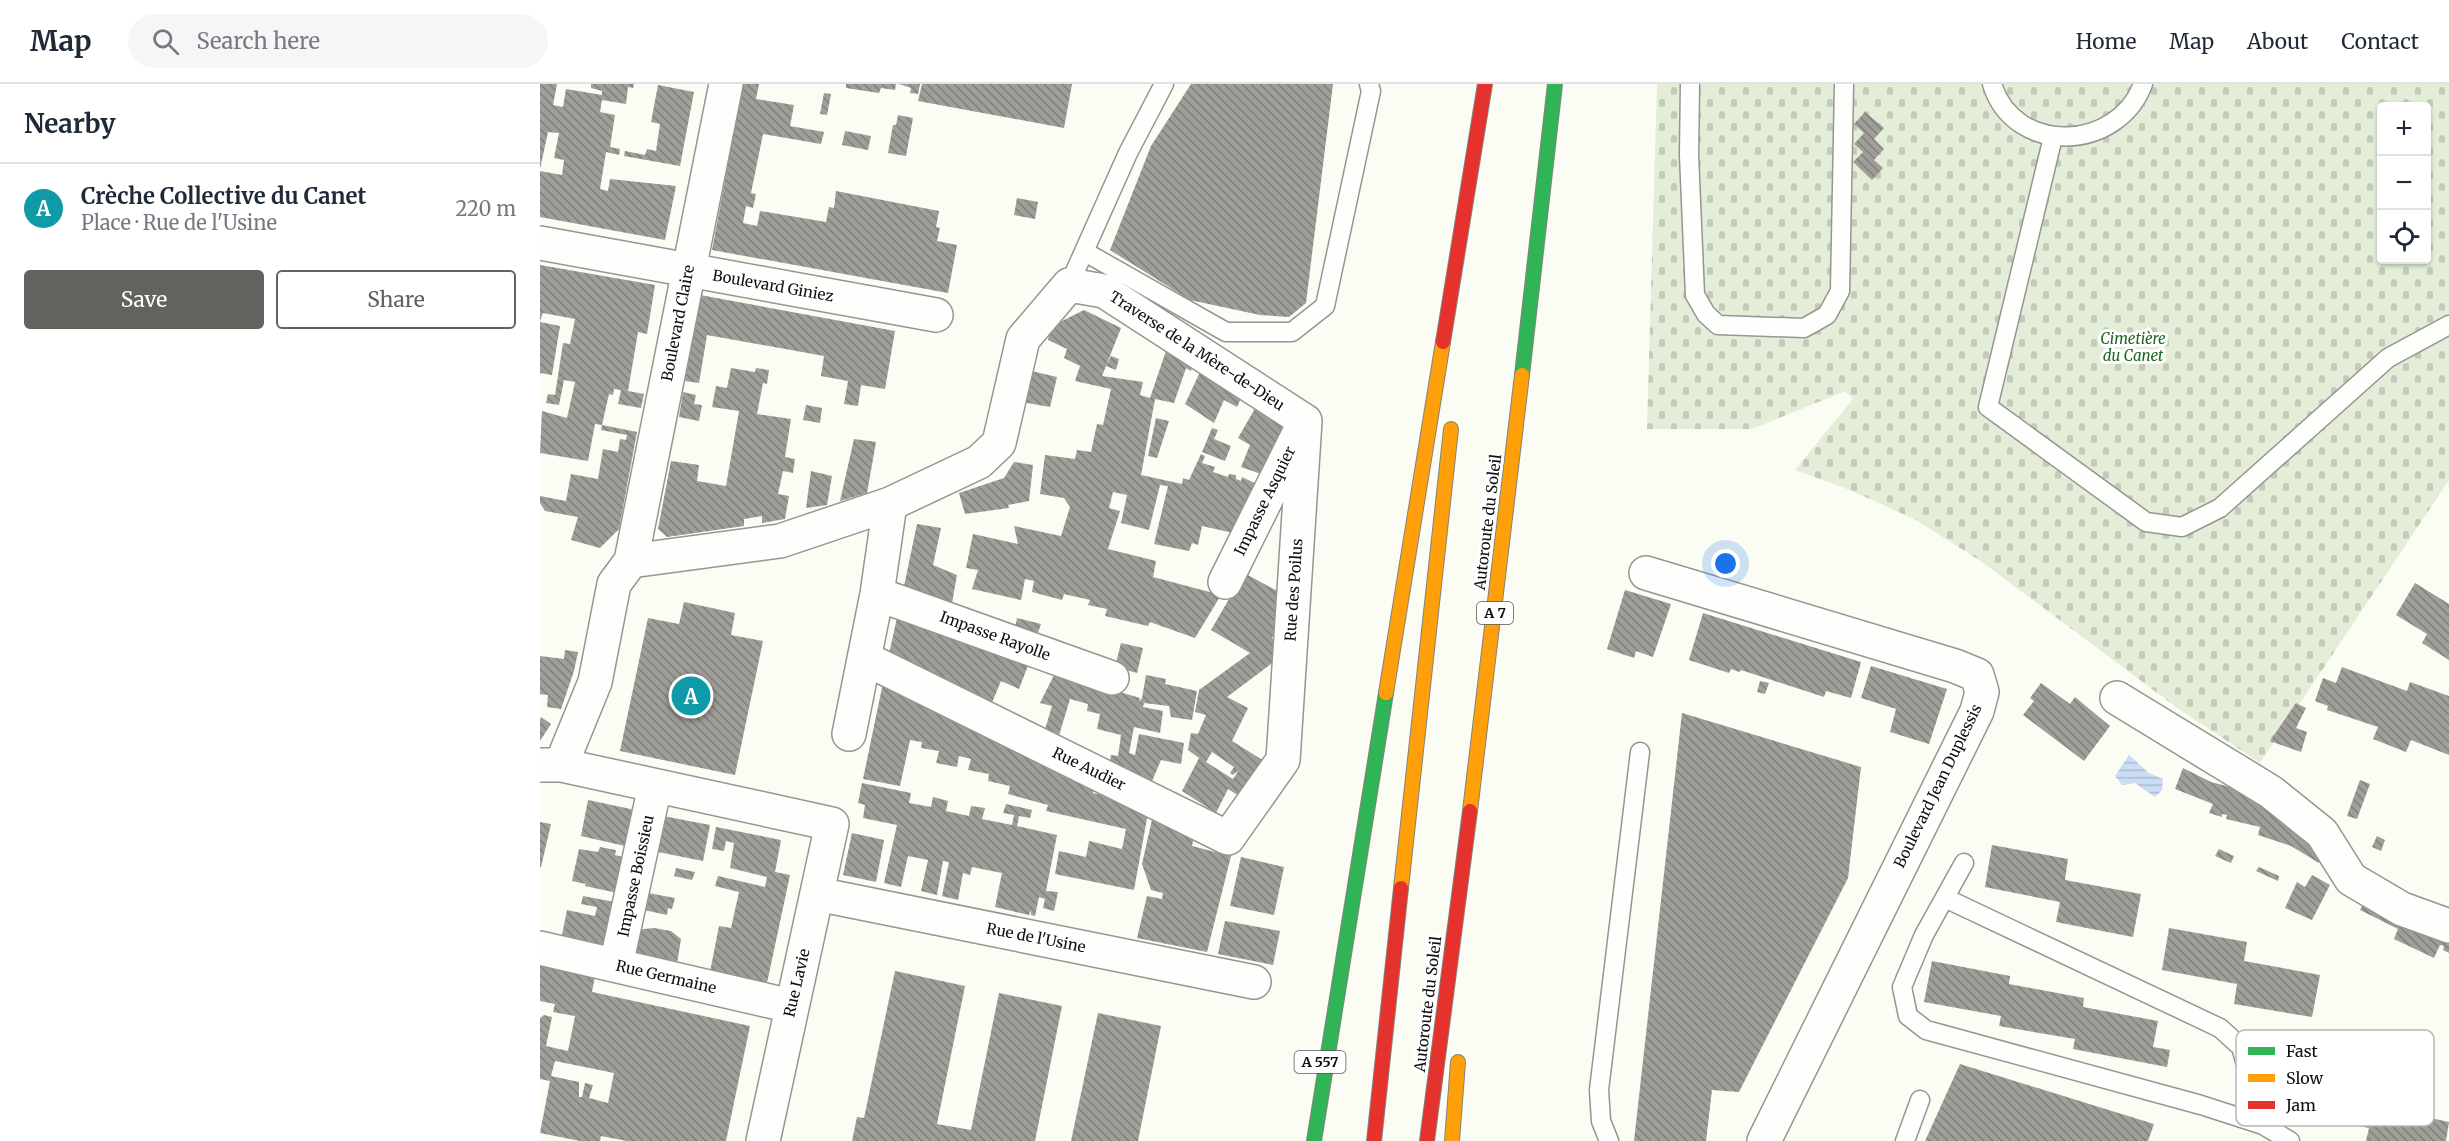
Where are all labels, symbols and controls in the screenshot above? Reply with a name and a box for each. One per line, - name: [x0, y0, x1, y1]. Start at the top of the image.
- search box: [128, 14, 548, 68]
- text: Map: [30, 23, 92, 59]
- icon: search: [149, 25, 182, 58]
- text: Search here: [197, 27, 320, 55]
- text: Home: [2076, 28, 2136, 55]
- text: Map: [2169, 28, 2214, 55]
- text: About: [2247, 28, 2308, 55]
- text: Contact: [2341, 28, 2419, 55]
- map controls: [2377, 102, 2431, 264]
- button: +: [2377, 102, 2431, 156]
- text: Nearby: [24, 107, 116, 140]
- button: −: [2377, 156, 2431, 210]
- text: Crèche Collective du Canet: [81, 182, 366, 210]
- text: A: [36, 196, 51, 221]
- text: 220 m: [456, 196, 516, 221]
- text: Place · Rue de l'Usine: [81, 210, 277, 235]
- button: locate: [2377, 210, 2431, 264]
- street label: Boulevard Claire: [657, 263, 698, 383]
- street label: Boulevard Giniez: [711, 265, 835, 306]
- button: Save: [24, 270, 264, 329]
- button: Share: [276, 270, 516, 329]
- street label: Traverse de la Mère-de-Dieu: [1106, 287, 1288, 414]
- park label: Cimetière du Canet: [2100, 329, 2166, 365]
- street label: Impasse Asquier: [1230, 443, 1299, 559]
- street label: Autoroute du Soleil: [1470, 453, 1505, 592]
- street label: Rue des Poilus: [1280, 538, 1307, 642]
- your location: [1711, 549, 1740, 578]
- road number: A 7: [1477, 602, 1513, 624]
- street label: Impasse Rayolle: [937, 607, 1053, 664]
- pin: A: [672, 674, 710, 718]
- street label: Boulevard Jean Duplessis: [1890, 701, 1986, 871]
- street label: Rue Audier: [1050, 743, 1129, 795]
- street label: Impasse Boissieu: [613, 813, 658, 939]
- street label: Rue de l'Usine: [985, 919, 1088, 956]
- street label: Autoroute du Soleil: [1410, 935, 1445, 1074]
- street label: Rue Lavie: [779, 947, 814, 1019]
- street label: Rue Germaine: [614, 956, 718, 997]
- legend: [2236, 1030, 2434, 1126]
- text: Fast: [2286, 1041, 2319, 1061]
- road number: A 557: [1294, 1051, 1346, 1073]
- text: Slow: [2286, 1068, 2324, 1088]
- text: Jam: [2285, 1095, 2316, 1115]

